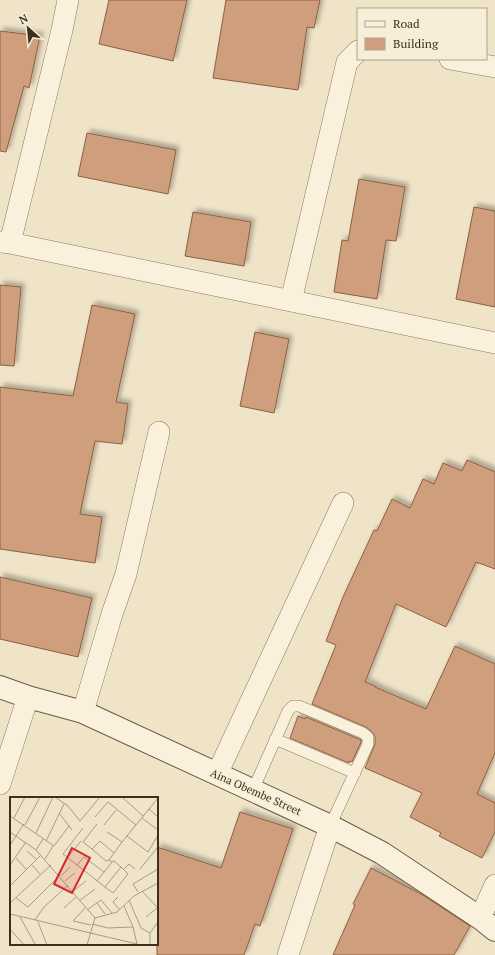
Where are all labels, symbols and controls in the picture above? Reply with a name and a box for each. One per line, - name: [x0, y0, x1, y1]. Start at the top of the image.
- north arrow: [8, 8, 48, 48]
- legend: [357, 8, 487, 60]
- text: N: [17, 11, 31, 27]
- text: Road: [393, 16, 420, 31]
- text: Building: [393, 36, 439, 51]
- street label: Aina Obembe Street: [208, 766, 304, 818]
- inset map: [10, 797, 158, 945]

